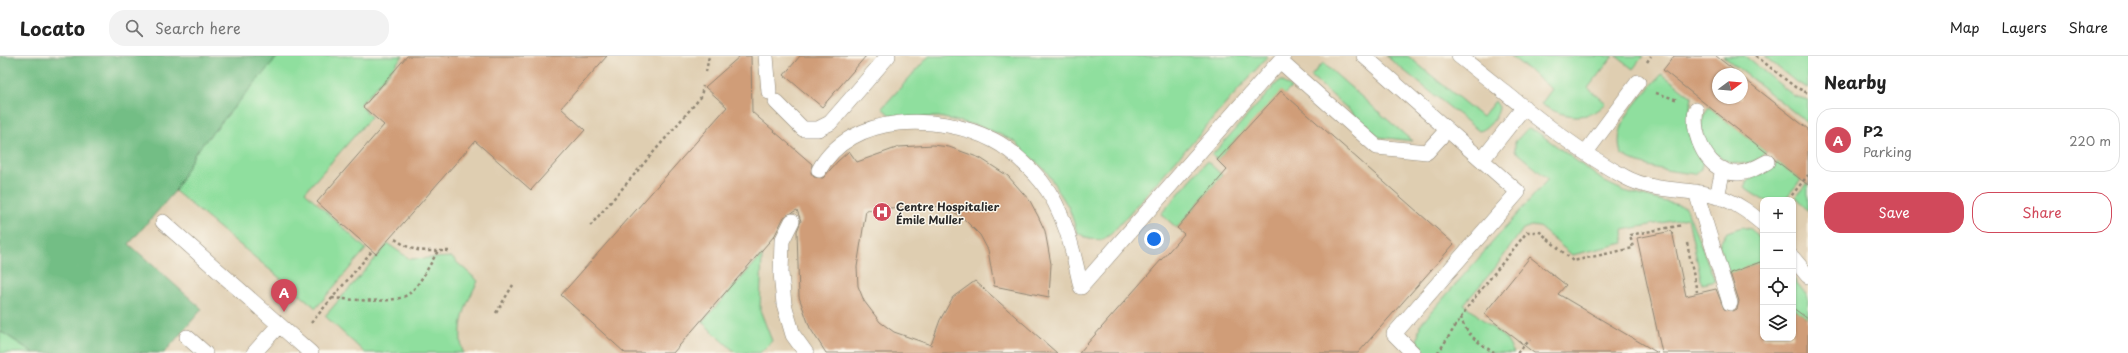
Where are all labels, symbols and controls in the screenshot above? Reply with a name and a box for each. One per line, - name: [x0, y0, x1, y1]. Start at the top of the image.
- search box: [109, 10, 389, 46]
- text: Locato: [20, 14, 85, 42]
- text: Search here: [155, 16, 241, 39]
- icon: search: [123, 17, 145, 39]
- text: Map: [1950, 17, 1980, 38]
- text: Layers: [2002, 17, 2047, 38]
- text: Share: [2069, 17, 2108, 38]
- north arrow: [1712, 68, 1748, 104]
- text: Nearby: [1824, 69, 1886, 95]
- text: P2: [1863, 119, 1883, 142]
- text: A: [1833, 131, 1843, 150]
- text: 220 m: [2069, 131, 2111, 150]
- text: Parking: [1863, 142, 1912, 161]
- button: Save: [1824, 192, 1964, 233]
- button: Share: [1972, 192, 2112, 233]
- map controls: [1760, 197, 1796, 341]
- button: +: [1760, 197, 1796, 233]
- place label: Centre Hospitalier Émile Muller: [896, 198, 999, 228]
- hospital icon: Centre Hospitalier Émile Muller: [871, 201, 893, 223]
- your location: [1144, 229, 1164, 249]
- button: −: [1760, 233, 1796, 269]
- button: locate: [1760, 269, 1796, 305]
- pin: A: [271, 279, 297, 312]
- button: layers: [1760, 305, 1796, 341]

